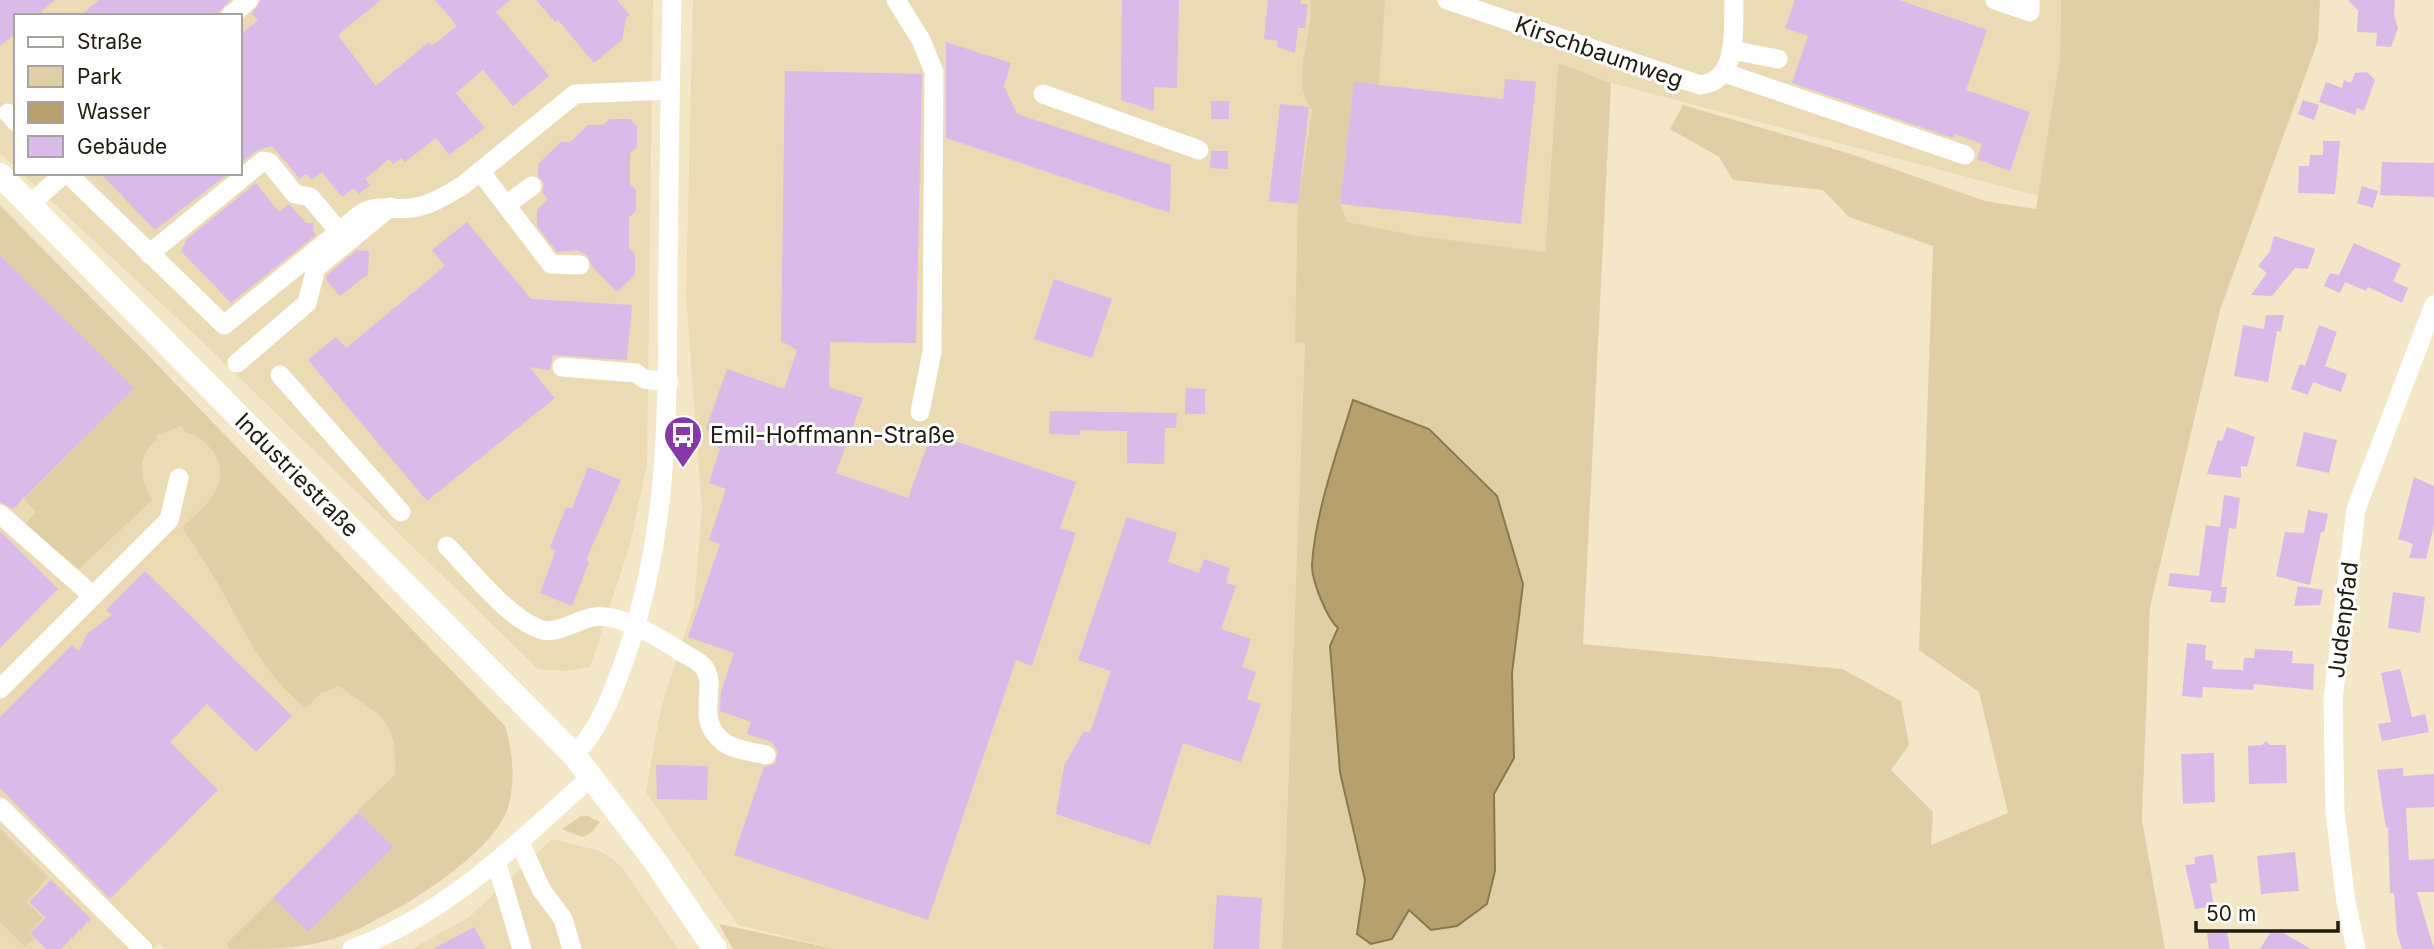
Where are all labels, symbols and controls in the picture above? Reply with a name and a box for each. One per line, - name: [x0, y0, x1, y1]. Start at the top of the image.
- street label: Kirschbaumweg: [1511, 10, 1687, 94]
- legend: [14, 14, 242, 175]
- text: Straße: [77, 29, 142, 54]
- text: Park: [77, 64, 122, 89]
- text: Wasser: [77, 99, 151, 124]
- text: Gebäude: [77, 134, 167, 159]
- street label: Industriestraße: [229, 407, 365, 543]
- bus stop icon: Emil-Hoffmann-Straße: [662, 414, 704, 469]
- place label: Emil-Hoffmann-Straße: [710, 421, 955, 449]
- street label: Judenpfad: [2322, 560, 2364, 680]
- scale bar: [2196, 890, 2338, 934]
- text: 50 m: [2206, 901, 2256, 926]

